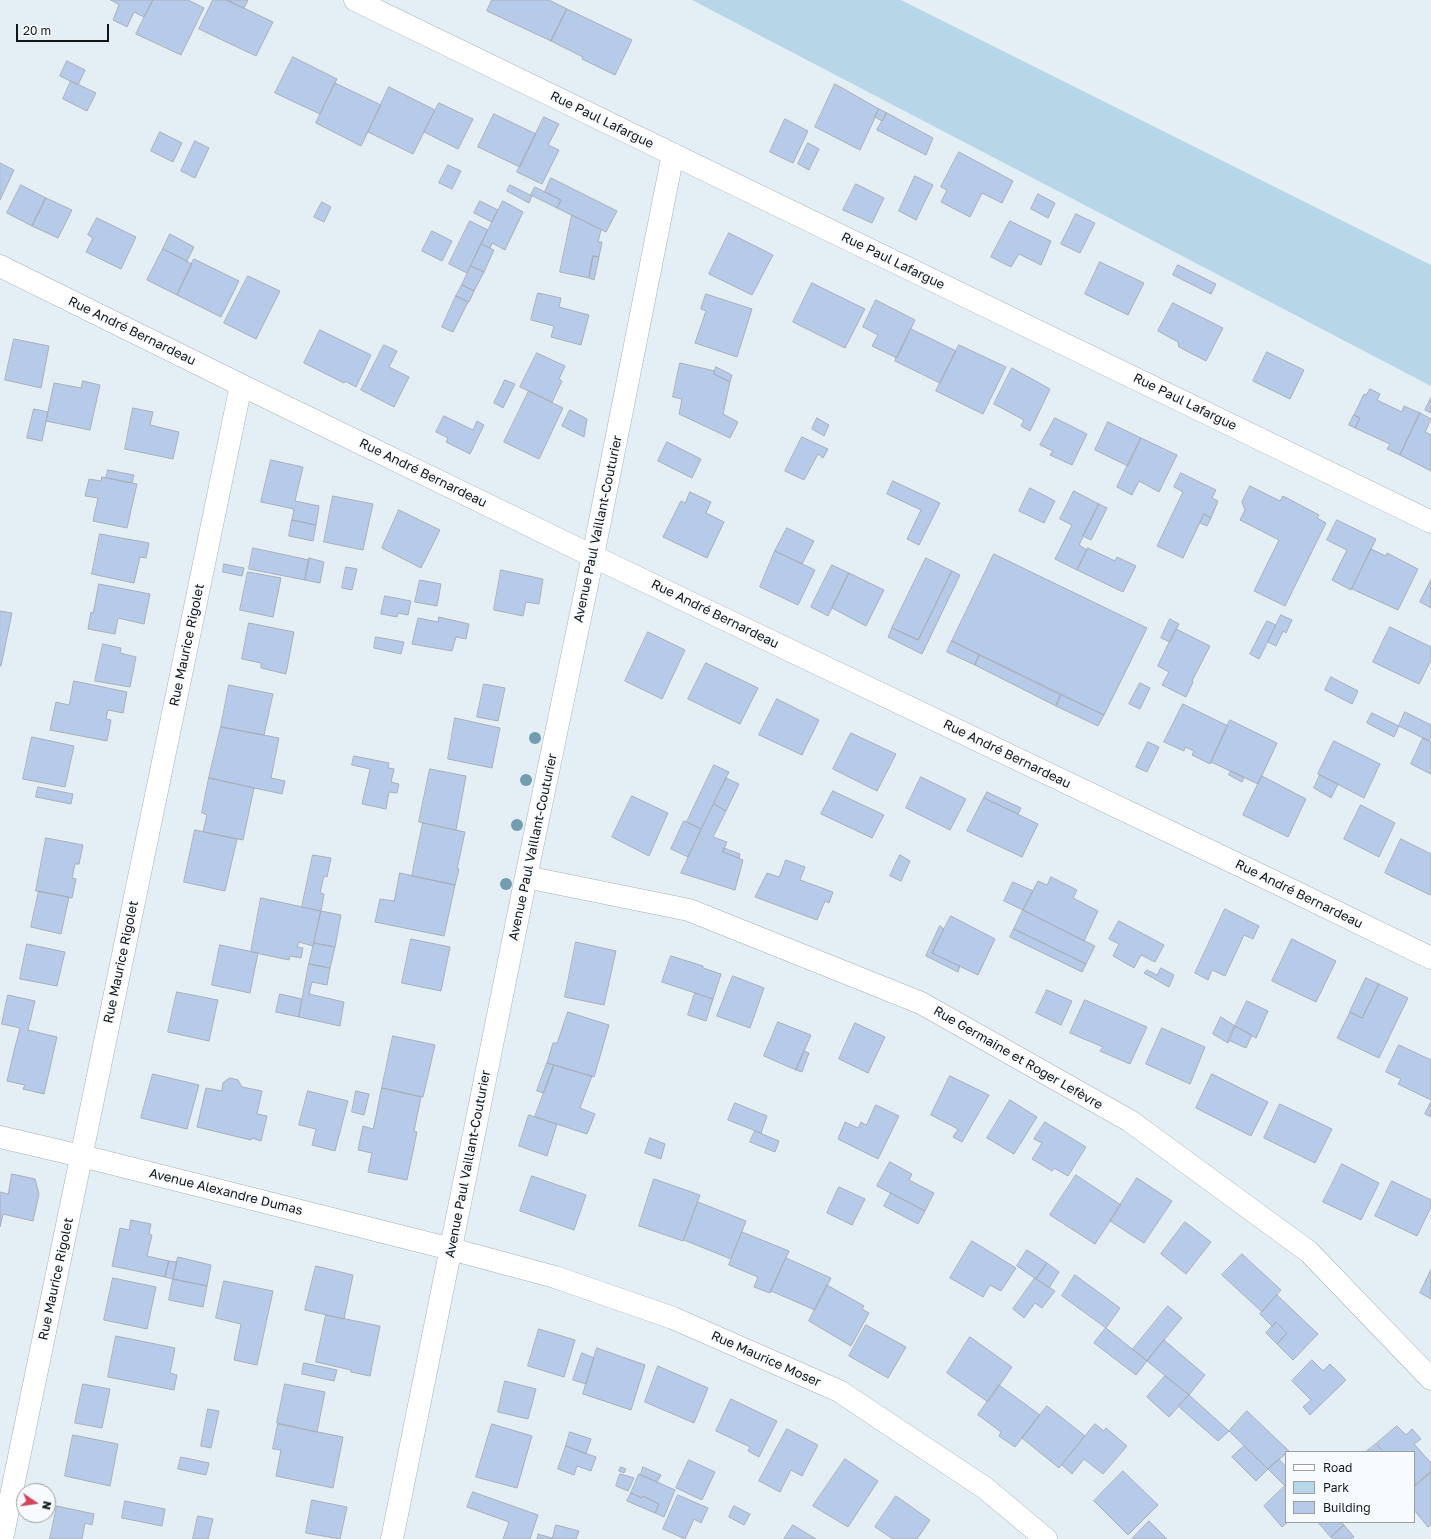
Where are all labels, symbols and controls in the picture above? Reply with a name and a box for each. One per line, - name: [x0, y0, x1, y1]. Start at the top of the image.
- scale bar: [18, 16, 111, 42]
- text: 20 m: [23, 23, 51, 38]
- street label: Rue Paul Lafargue: [548, 88, 656, 152]
- street label: Rue Paul Lafargue: [839, 229, 947, 293]
- street label: Rue André Bernardeau: [66, 293, 198, 369]
- street label: Rue Paul Lafargue: [1131, 370, 1239, 434]
- street label: Avenue Paul Vaillant-Couturier: [571, 434, 625, 624]
- street label: Rue André Bernardeau: [357, 435, 489, 511]
- street label: Rue André Bernardeau: [649, 576, 781, 652]
- street label: Rue Maurice Rigolet: [166, 582, 208, 708]
- street label: Rue André Bernardeau: [941, 716, 1073, 792]
- street label: Avenue Paul Vaillant-Couturier: [506, 752, 560, 942]
- street label: Rue André Bernardeau: [1233, 856, 1365, 932]
- street label: Rue Maurice Rigolet: [100, 899, 142, 1025]
- street label: Rue Germaine et Roger Lefèvre: [931, 1003, 1105, 1113]
- street label: Avenue Paul Vaillant-Couturier: [442, 1069, 494, 1259]
- street label: Avenue Alexandre Dumas: [148, 1165, 304, 1219]
- street label: Rue Maurice Rigolet: [35, 1216, 77, 1342]
- street label: Rue Maurice Moser: [709, 1328, 823, 1390]
- legend: [1285, 1451, 1415, 1523]
- text: Road: [1323, 1460, 1352, 1475]
- text: Park: [1323, 1480, 1349, 1495]
- north arrow: [16, 1483, 56, 1523]
- text: N: [40, 1500, 54, 1511]
- text: Building: [1323, 1500, 1371, 1515]

